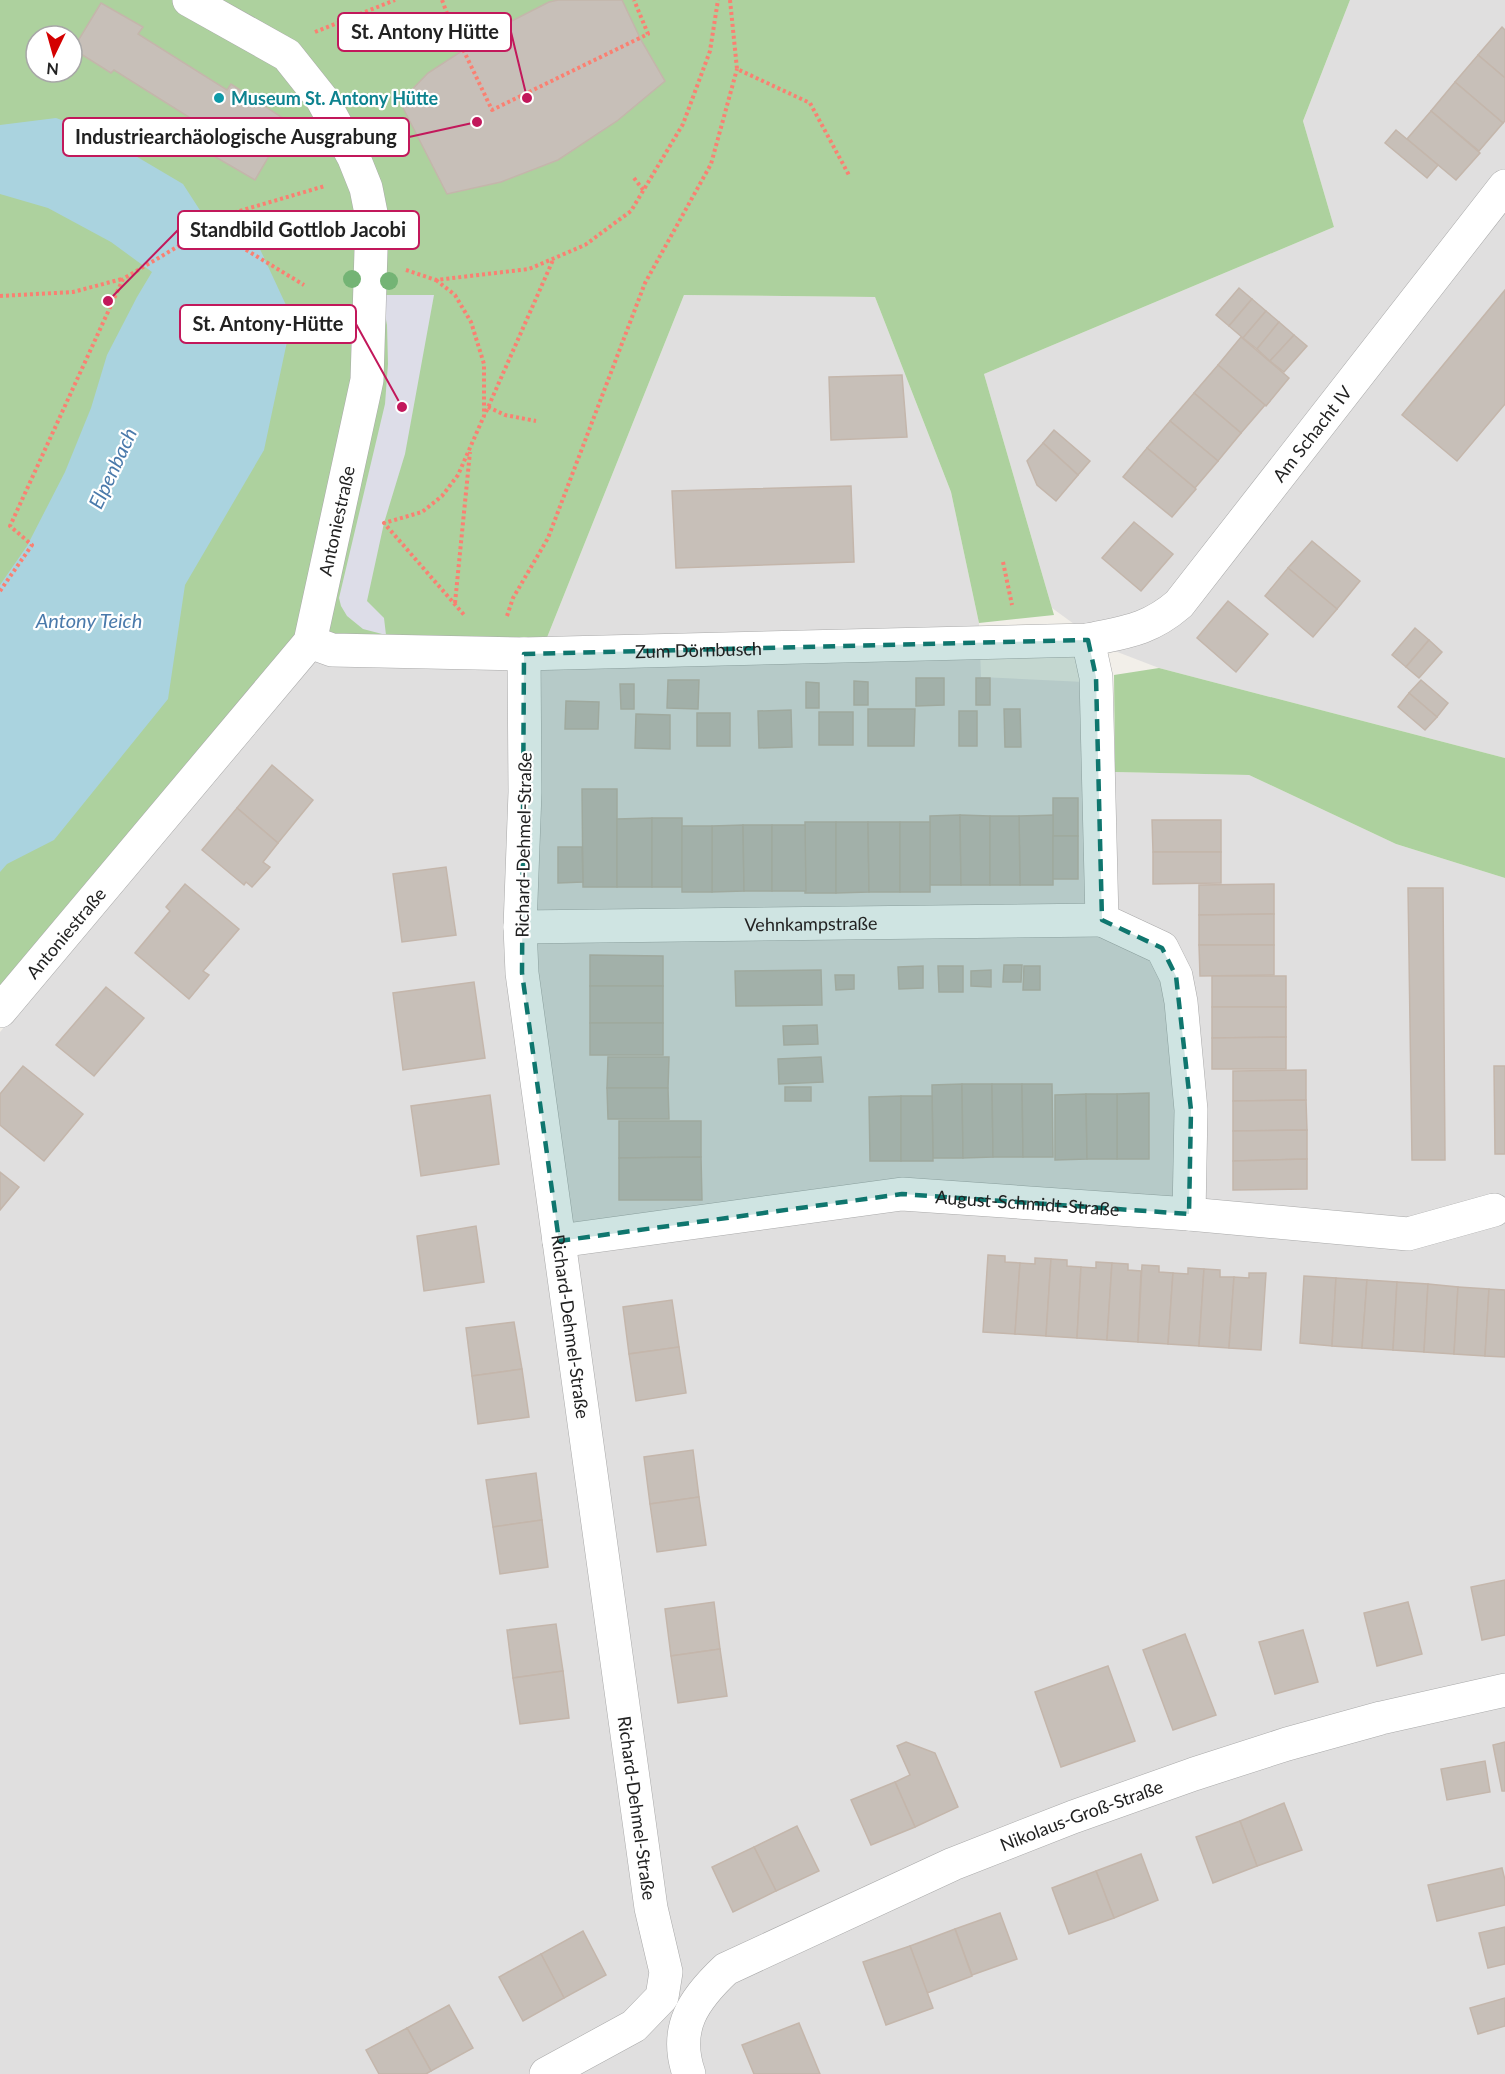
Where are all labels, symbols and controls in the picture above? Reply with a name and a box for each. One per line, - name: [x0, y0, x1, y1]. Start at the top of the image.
- callout: St. Antony Hütte: [338, 13, 511, 51]
- text: St. Antony Hütte: [351, 19, 499, 43]
- north arrow: [24, 24, 84, 84]
- text: N: [46, 59, 60, 79]
- place label: Museum St. Antony Hütte: [231, 87, 439, 109]
- marker: Museum St. Antony Hütte: [212, 91, 226, 105]
- callout: Industriearchäologische Ausgrabung: [63, 118, 409, 156]
- text: Industriearchäologische Ausgrabung: [75, 124, 397, 148]
- callout: Standbild Gottlob Jacobi: [178, 211, 419, 249]
- text: Standbild Gottlob Jacobi: [190, 217, 406, 241]
- callout: St. Antony-Hütte: [180, 305, 356, 343]
- text: St. Antony-Hütte: [193, 311, 344, 335]
- street label: Am Schacht IV: [1268, 381, 1357, 486]
- water label: Elpenbach: [83, 424, 141, 512]
- street label: Antoniestraße: [314, 464, 359, 578]
- water label: Antony Teich: [35, 608, 142, 632]
- street label: Zum Dörnbusch: [635, 637, 762, 662]
- street label: Richard-Dehmel-Straße: [510, 752, 536, 938]
- street label: Antoniestraße: [21, 883, 110, 983]
- street label: Vehnkampstraße: [744, 912, 878, 935]
- street label: August-Schmidt-Straße: [935, 1185, 1120, 1220]
- street label: Richard-Dehmel-Straße: [547, 1233, 594, 1420]
- street label: Richard-Dehmel-Straße: [614, 1714, 661, 1901]
- street label: Nikolaus-Groß-Straße: [997, 1775, 1166, 1856]

